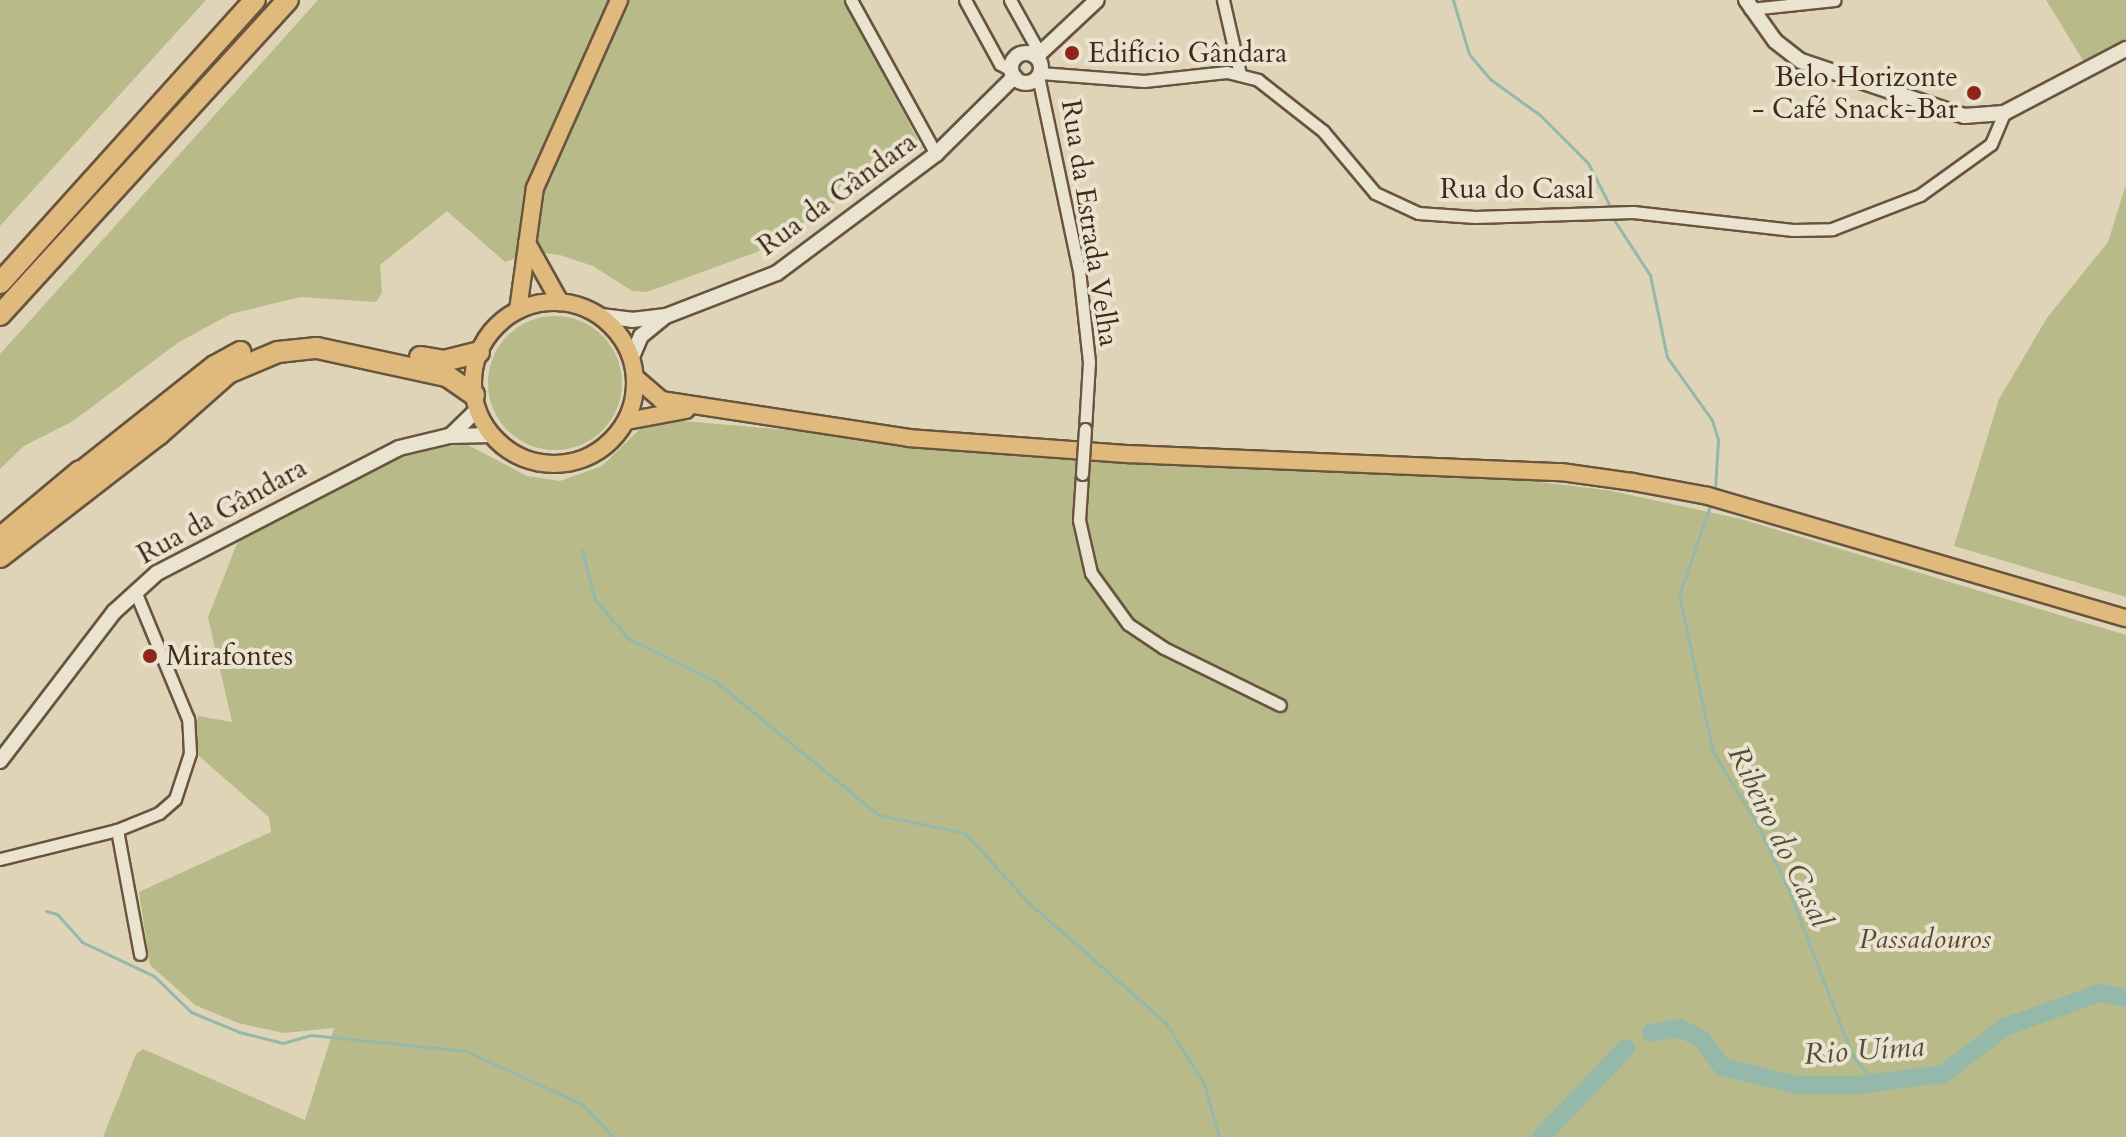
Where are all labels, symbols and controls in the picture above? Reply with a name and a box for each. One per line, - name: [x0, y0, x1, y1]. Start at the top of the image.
- place label: Edifício Gândara: [1088, 36, 1287, 70]
- marker: Edifício Gândara: [1063, 44, 1081, 62]
- place label: Belo Horizonte - Café Snack-Bar: [1752, 60, 1958, 126]
- marker: Belo Horizonte - Café Snack-Bar: [1965, 84, 1983, 102]
- street label: Rua da Estrada Velha: [1054, 97, 1126, 349]
- street label: Rua da Gândara: [751, 125, 923, 263]
- street label: Rua do Casal: [1440, 172, 1594, 206]
- street label: Rua da Gândara: [131, 451, 313, 571]
- place label: Mirafontes: [166, 639, 293, 673]
- marker: Mirafontes: [141, 647, 159, 665]
- water label: Ribeiro do Casal: [1719, 740, 1839, 934]
- park label: Passadouros: [1859, 922, 1991, 956]
- water label: Rio Uíma: [1803, 1029, 1925, 1073]

